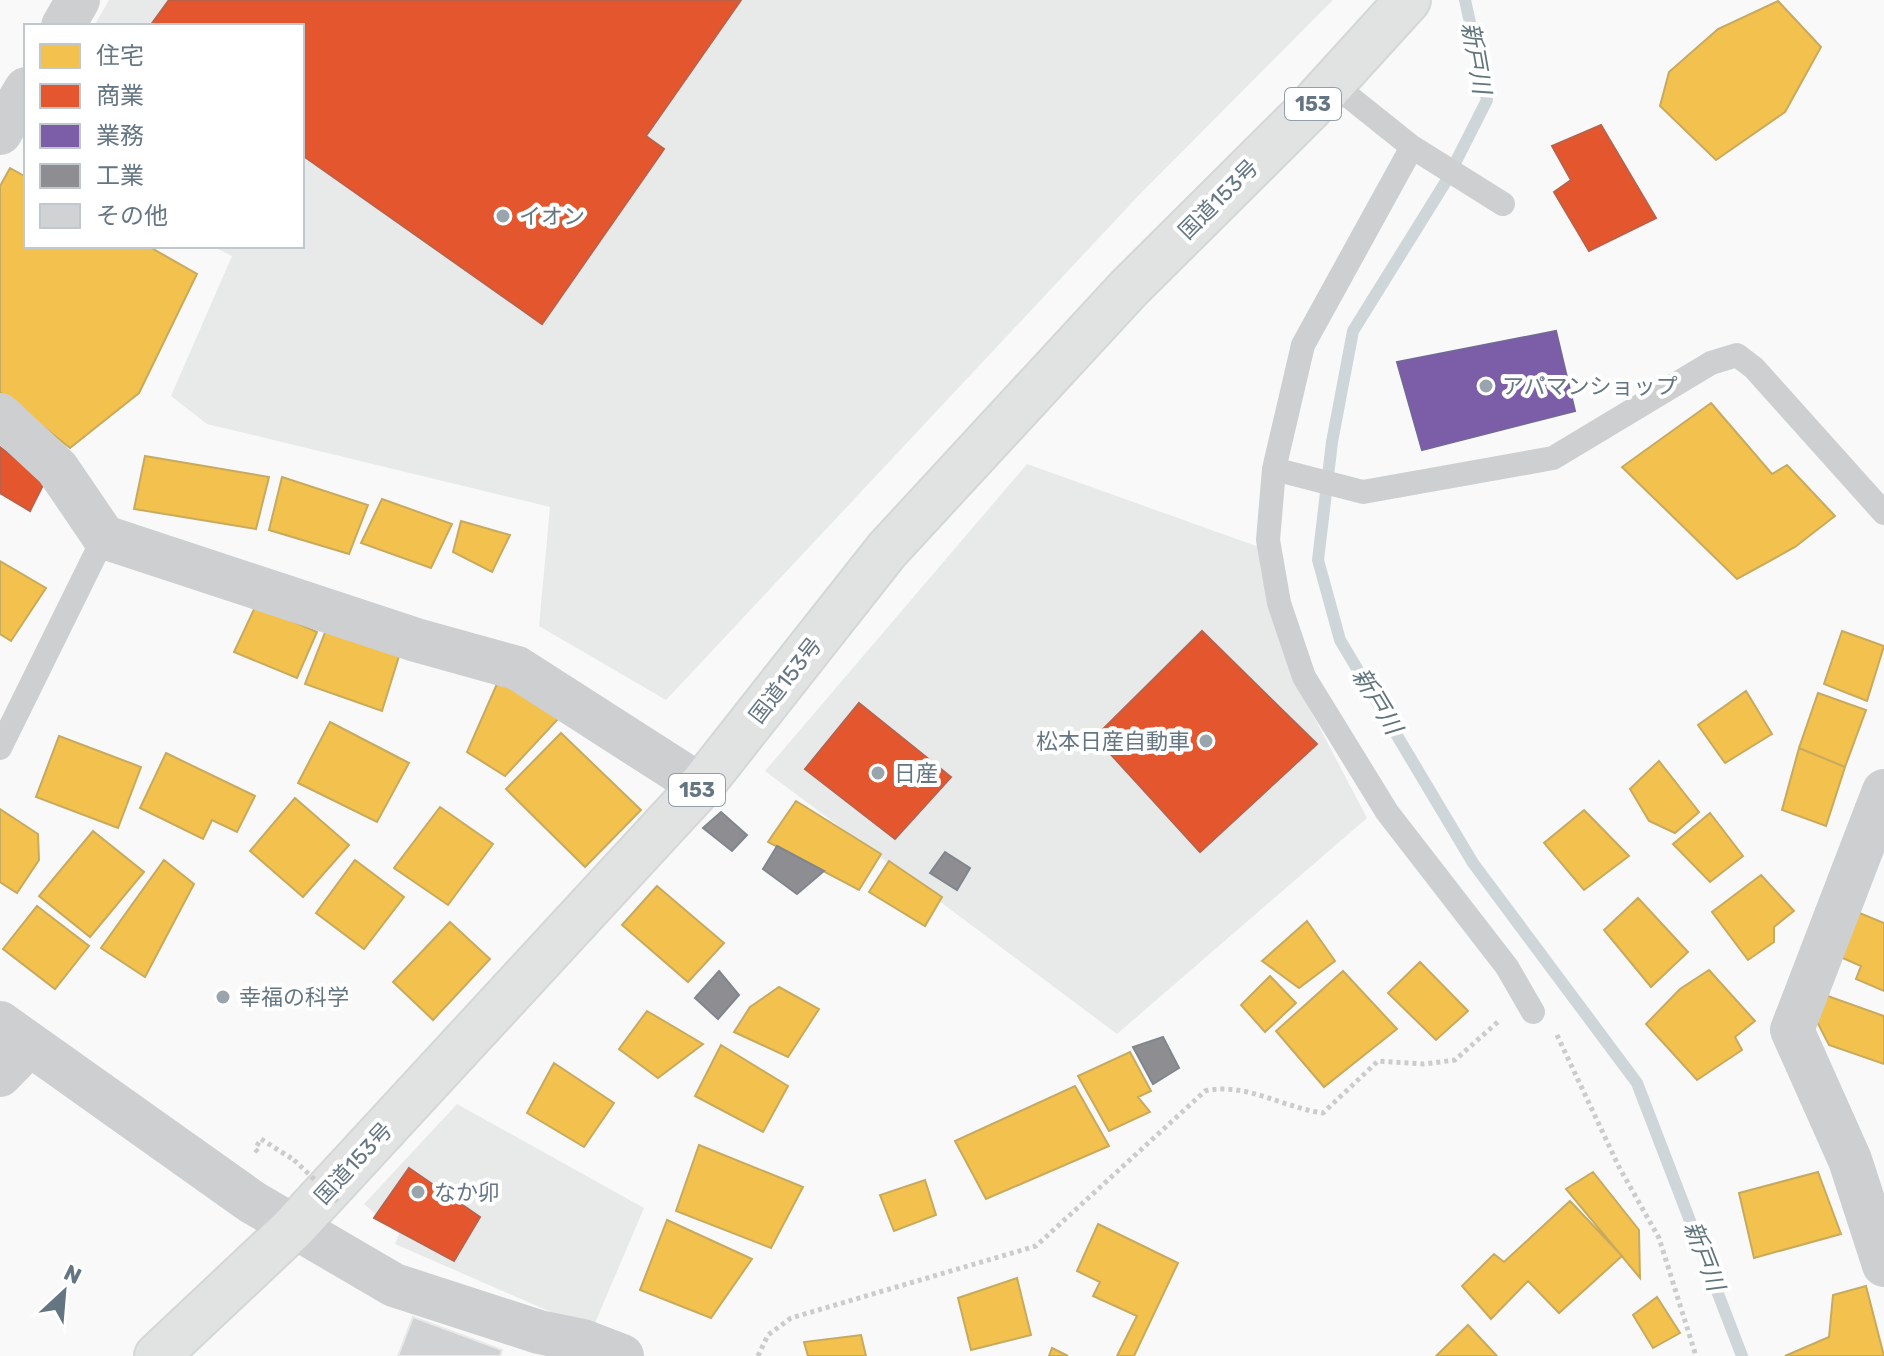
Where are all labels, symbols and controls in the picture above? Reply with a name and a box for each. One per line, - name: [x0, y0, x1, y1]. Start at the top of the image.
- water label: 新戸川: [1456, 20, 1497, 99]
- legend: [24, 24, 304, 248]
- text: 住宅: [96, 42, 144, 70]
- text: 商業: [96, 82, 144, 110]
- road number: 153: [1285, 88, 1341, 120]
- text: 業務: [96, 122, 144, 150]
- street label: 国道153号: [1173, 154, 1264, 245]
- text: 工業: [96, 162, 144, 190]
- text: その他: [96, 202, 168, 230]
- place label: イオン: [519, 203, 585, 230]
- marker: イオン: [494, 207, 512, 225]
- place label: アパマンショップ: [1502, 373, 1678, 400]
- marker: アパマンショップ: [1477, 377, 1495, 395]
- street label: 国道153号: [743, 632, 827, 729]
- water label: 新戸川: [1346, 663, 1409, 742]
- place label: 松本日産自動車: [1036, 728, 1190, 755]
- marker: 松本日産自動車: [1197, 732, 1215, 750]
- place label: 日産: [894, 760, 938, 787]
- marker: 日産: [869, 764, 887, 782]
- road number: 153: [669, 774, 725, 806]
- place label: 幸福の科学: [239, 984, 349, 1011]
- marker: 幸福の科学: [214, 988, 232, 1006]
- street label: 国道153号: [309, 1117, 398, 1210]
- place label: なか卯: [434, 1179, 500, 1206]
- marker: なか卯: [409, 1183, 427, 1201]
- water label: 新戸川: [1678, 1217, 1731, 1297]
- north arrow: [24, 1252, 104, 1332]
- text: N: [60, 1259, 86, 1290]

